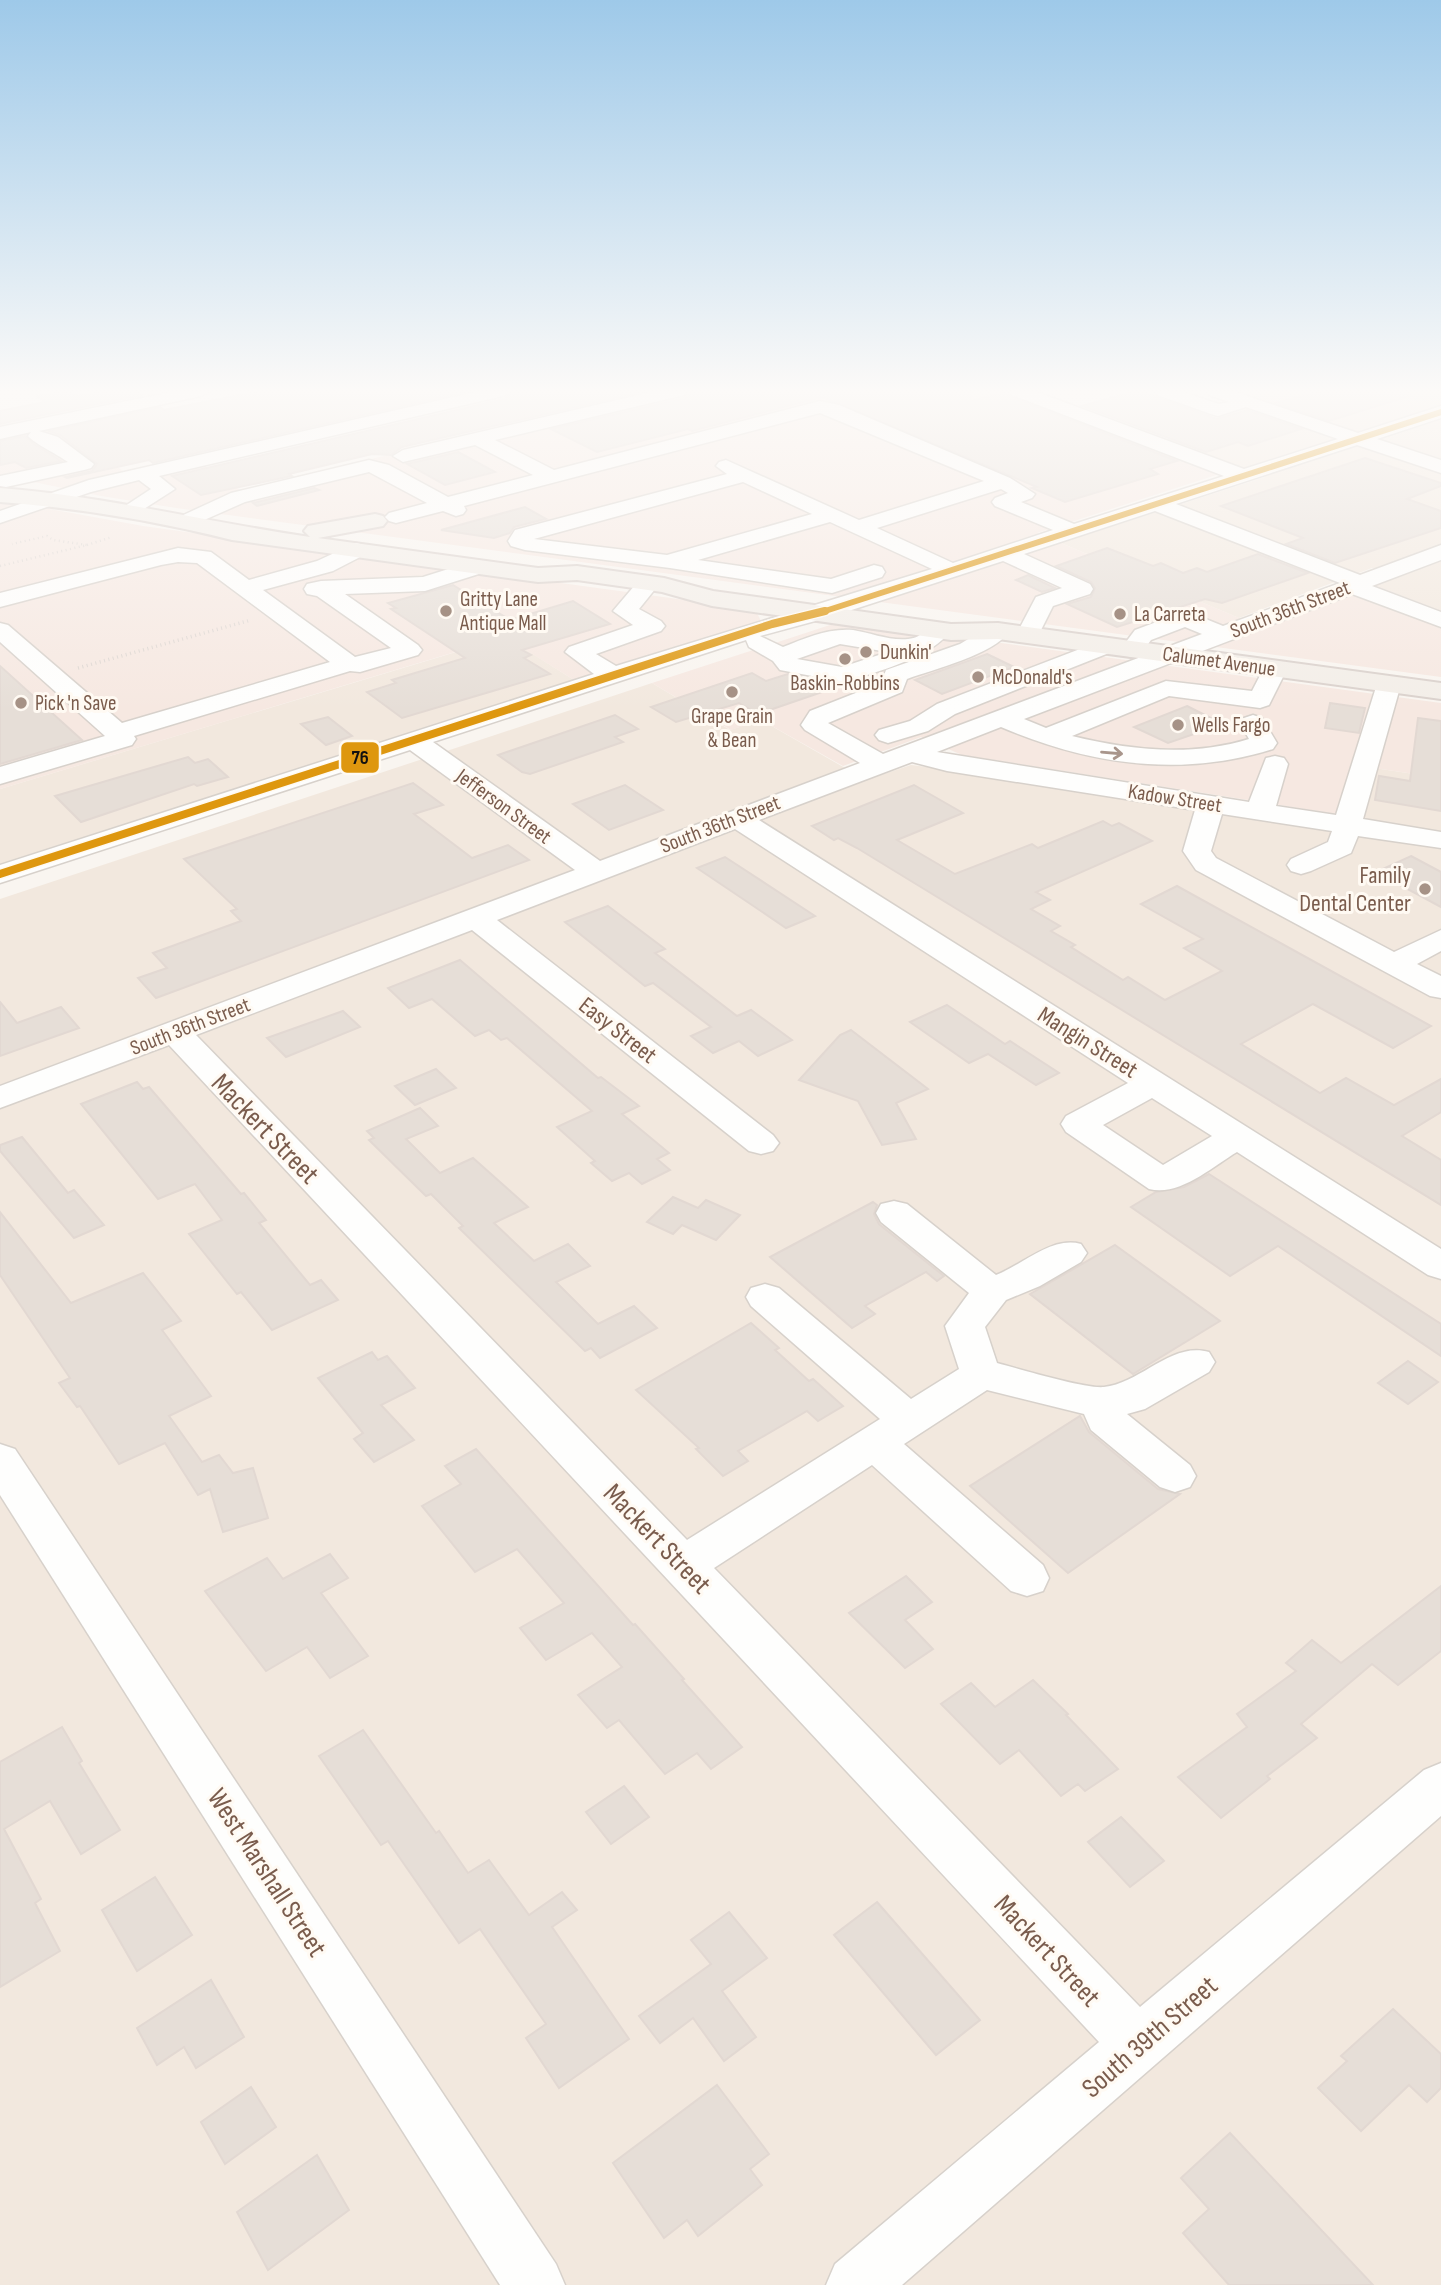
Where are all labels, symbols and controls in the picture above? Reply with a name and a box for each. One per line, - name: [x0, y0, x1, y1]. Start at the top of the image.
- street label: South 36th Street: [1227, 575, 1354, 644]
- place label: Gritty Lane Antique Mall: [459, 587, 547, 636]
- place label: La Carreta: [1134, 602, 1206, 627]
- marker: Gritty Lane Antique Mall: [438, 603, 454, 619]
- marker: La Carreta: [1112, 606, 1128, 622]
- place label: Dunkin': [880, 640, 932, 665]
- street label: Calumet Avenue: [1161, 641, 1277, 682]
- marker: Dunkin': [858, 644, 874, 660]
- marker: Baskin-Robbins: [837, 651, 853, 667]
- place label: McDonald's: [992, 665, 1073, 690]
- marker: McDonald's: [970, 669, 986, 685]
- place label: Baskin-Robbins: [790, 671, 900, 696]
- marker: Grape Grain & Bean: [724, 684, 740, 700]
- place label: Pick 'n Save: [35, 691, 116, 716]
- marker: Pick 'n Save: [13, 695, 29, 711]
- place label: Grape Grain & Bean: [691, 704, 773, 753]
- place label: Wells Fargo: [1192, 713, 1271, 738]
- marker: Wells Fargo: [1170, 717, 1186, 733]
- line badge: 76: [340, 741, 380, 774]
- text: 76: [351, 747, 369, 770]
- one-way arrow: [1100, 747, 1123, 760]
- street label: Jefferson Street: [450, 763, 556, 849]
- street label: Kadow Street: [1126, 779, 1223, 818]
- street label: South 36th Street: [657, 790, 784, 859]
- place label: Family Dental Center: [1299, 861, 1411, 918]
- marker: Family Dental Center: [1417, 881, 1433, 897]
- street label: Easy Street: [573, 991, 662, 1070]
- street label: South 36th Street: [127, 992, 254, 1061]
- street label: Mangin Street: [1032, 1000, 1143, 1085]
- street label: Mackert Street: [204, 1067, 326, 1191]
- street label: Mackert Street: [596, 1477, 718, 1601]
- street label: West Marshall Street: [200, 1783, 333, 1963]
- street label: Mackert Street: [987, 1888, 1107, 2014]
- street label: South 39th Street: [1076, 1969, 1224, 2105]

